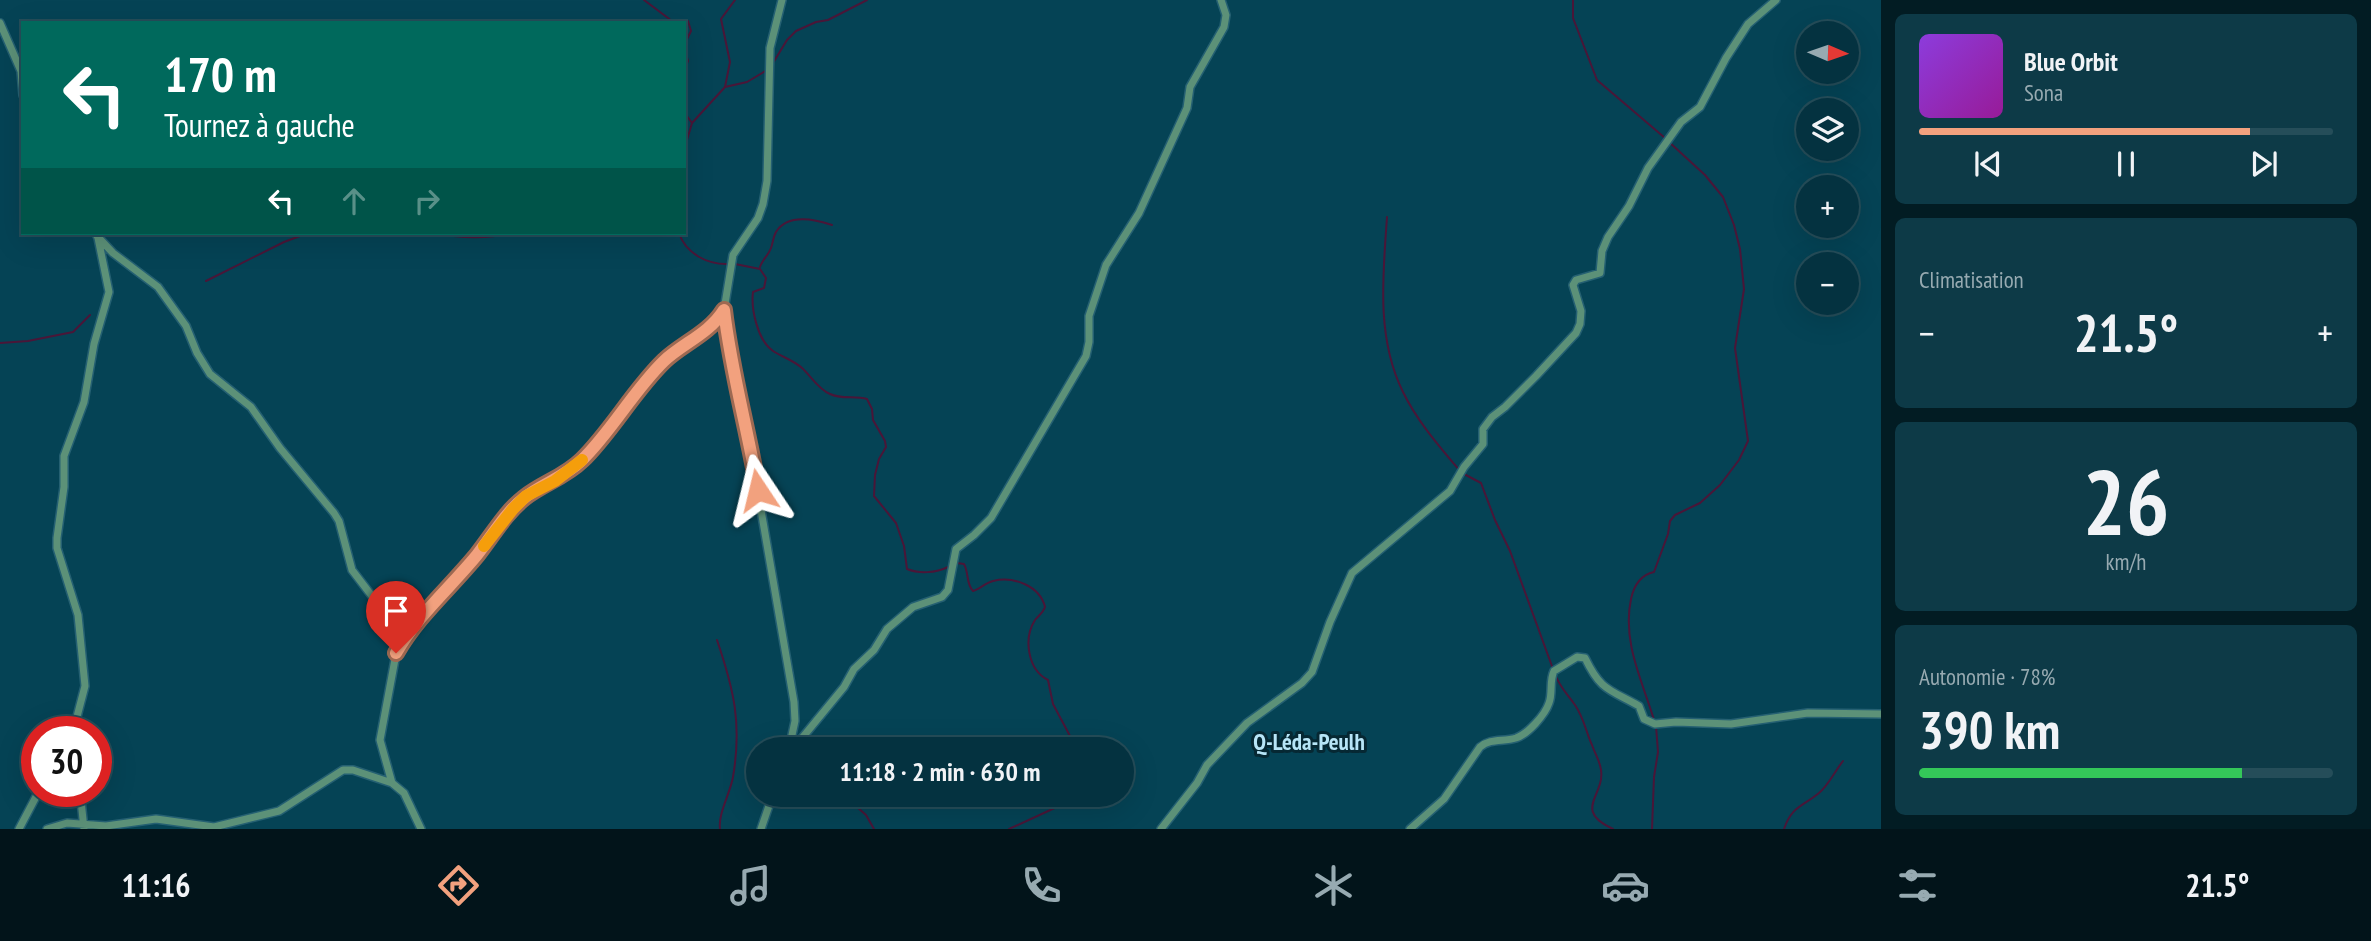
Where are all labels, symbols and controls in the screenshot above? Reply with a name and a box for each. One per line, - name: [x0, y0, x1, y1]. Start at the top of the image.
- north arrow: [1796, 21, 1858, 84]
- map controls: [1796, 21, 1859, 315]
- text: 170 m: [164, 42, 277, 106]
- text: Blue Orbit: [2024, 45, 2118, 78]
- icon: left: [49, 49, 140, 140]
- text: Sona: [2024, 78, 2063, 107]
- button: layers: [1796, 98, 1859, 161]
- text: Tournez à gauche: [164, 104, 355, 146]
- icon: previous: [1969, 145, 2007, 183]
- icon: pause: [2107, 145, 2145, 183]
- icon: next: [2245, 145, 2283, 183]
- button: +: [1796, 175, 1859, 238]
- icon: left: [262, 182, 300, 220]
- icon: ahead: [335, 182, 373, 220]
- icon: right: [408, 182, 446, 220]
- button: −: [1796, 252, 1859, 315]
- text: Climatisation: [1919, 265, 2024, 294]
- text: 21.5°: [2074, 299, 2178, 366]
- text: −: [1919, 308, 1935, 357]
- text: +: [2317, 308, 2333, 357]
- text: 26: [2083, 442, 2170, 560]
- position arrow: [721, 453, 795, 527]
- text: km/h: [2106, 547, 2146, 576]
- pin: [366, 581, 426, 653]
- icon: arrive: [377, 592, 415, 630]
- text: Autonomie · 78%: [1919, 662, 2055, 691]
- text: 390 km: [1919, 696, 2060, 763]
- speed limit sign: 30: [21, 716, 112, 807]
- district label: Q-Léda-Peulh: [1253, 727, 1365, 756]
- text: 11:18 · 2 min · 630 m: [840, 755, 1040, 788]
- icon: directions: [434, 861, 483, 910]
- icon: music: [726, 861, 775, 910]
- icon: phone: [1017, 861, 1066, 910]
- icon: climate: [1309, 861, 1358, 910]
- icon: car: [1601, 861, 1650, 910]
- icon: filters: [1893, 861, 1942, 910]
- text: 11:16: [121, 864, 191, 906]
- text: 21.5°: [2185, 864, 2249, 906]

